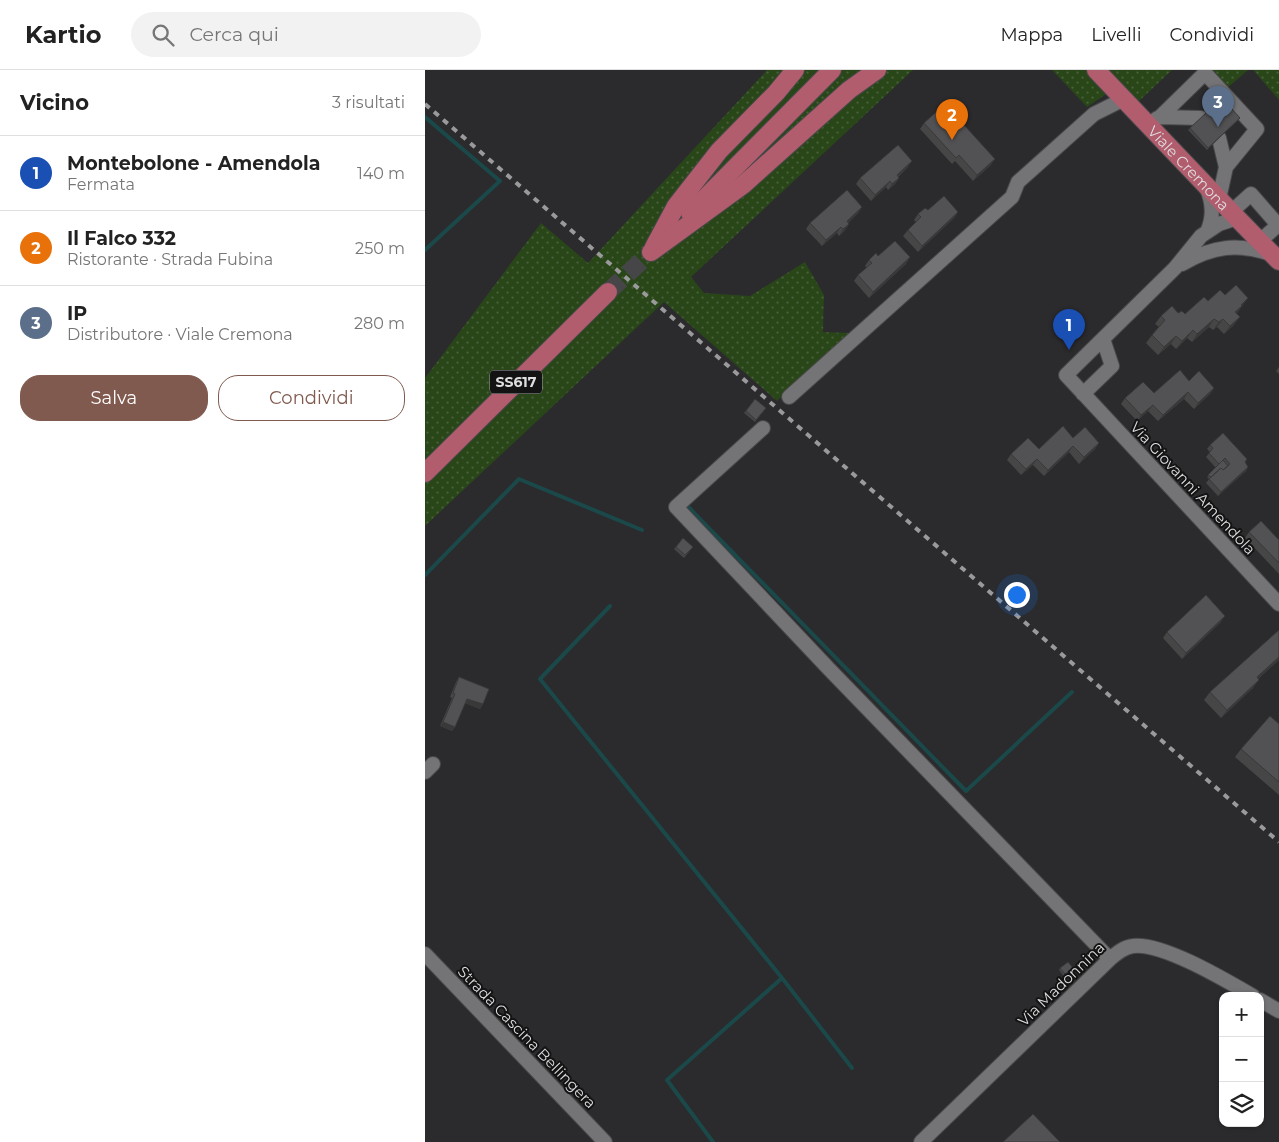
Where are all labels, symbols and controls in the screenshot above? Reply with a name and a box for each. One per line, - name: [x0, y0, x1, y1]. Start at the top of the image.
- search box: [131, 12, 481, 57]
- text: Kartio: [25, 20, 101, 49]
- icon: search: [149, 21, 177, 49]
- text: Cerca qui: [189, 23, 279, 46]
- text: Mappa: [1000, 24, 1063, 46]
- text: Livelli: [1091, 24, 1142, 46]
- text: Condividi: [1170, 24, 1254, 46]
- pin: 3: [1202, 86, 1234, 127]
- text: Vicino: [20, 90, 89, 115]
- text: 3 risultati: [332, 93, 405, 112]
- pin: 2: [936, 99, 968, 140]
- street label: Viale Cremona: [1144, 121, 1234, 214]
- text: Montebolone - Amendola: [67, 152, 320, 175]
- text: 1: [33, 164, 39, 183]
- text: 140 m: [357, 164, 405, 183]
- text: Fermata: [67, 175, 135, 194]
- text: Il Falco 332: [67, 227, 176, 250]
- text: 2: [31, 239, 41, 258]
- text: 250 m: [355, 239, 405, 258]
- text: Ristorante · Strada Fubina: [67, 250, 273, 269]
- text: IP: [67, 302, 87, 325]
- pin: 1: [1053, 309, 1085, 350]
- text: 3: [31, 314, 41, 333]
- text: 280 m: [354, 314, 405, 333]
- text: Distributore · Viale Cremona: [67, 325, 293, 344]
- road number: SS617: [490, 370, 542, 394]
- button: Salva: [20, 375, 208, 421]
- button: Condividi: [218, 375, 405, 421]
- street label: Via Giovanni Amendola: [1126, 417, 1260, 559]
- your location: [1004, 582, 1030, 608]
- street label: Via Madonnina: [1014, 938, 1108, 1030]
- street label: Strada Cascina Bellingera: [454, 962, 600, 1112]
- map controls: [1219, 992, 1264, 1127]
- button: +: [1219, 992, 1264, 1037]
- button: −: [1219, 1037, 1264, 1082]
- button: layers: [1219, 1082, 1264, 1127]

